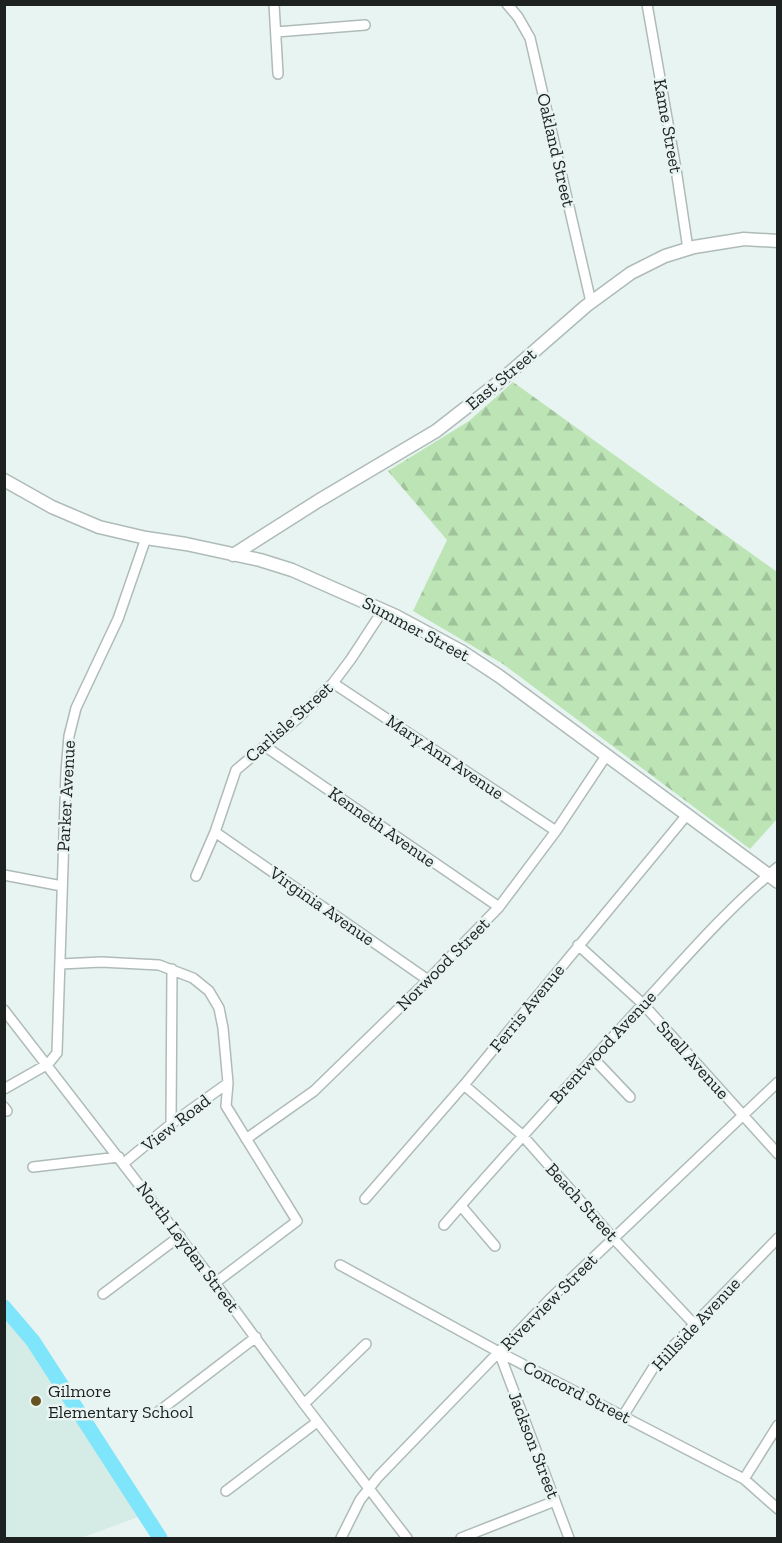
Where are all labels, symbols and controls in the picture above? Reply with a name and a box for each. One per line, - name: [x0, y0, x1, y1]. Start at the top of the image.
- street label: Kame Street: [649, 77, 687, 175]
- street label: Oakland Street: [532, 91, 580, 209]
- street label: East Street: [461, 343, 541, 415]
- street label: Summer Street: [359, 592, 474, 667]
- street label: Carlisle Street: [241, 677, 338, 767]
- street label: Mary Ann Avenue: [382, 710, 508, 804]
- street label: Parker Avenue: [52, 740, 80, 852]
- street label: Kenneth Avenue: [324, 782, 440, 872]
- street label: Virginia Avenue: [264, 861, 379, 950]
- street label: Norwood Street: [392, 912, 495, 1015]
- street label: Ferris Avenue: [485, 960, 569, 1056]
- street label: Brentwood Avenue: [545, 986, 661, 1108]
- street label: Snell Avenue: [652, 1016, 734, 1104]
- street label: View Road: [137, 1089, 215, 1157]
- street label: Beach Street: [541, 1158, 623, 1246]
- street label: North Leyden Street: [132, 1178, 244, 1317]
- street label: Riverview Street: [496, 1249, 602, 1355]
- street label: Hillside Avenue: [647, 1273, 745, 1375]
- street label: Concord Street: [520, 1355, 635, 1429]
- place label: Gilmore Elementary School: [48, 1380, 193, 1423]
- street label: Jackson Street: [503, 1388, 565, 1502]
- marker: Gilmore Elementary School: [29, 1394, 43, 1408]

